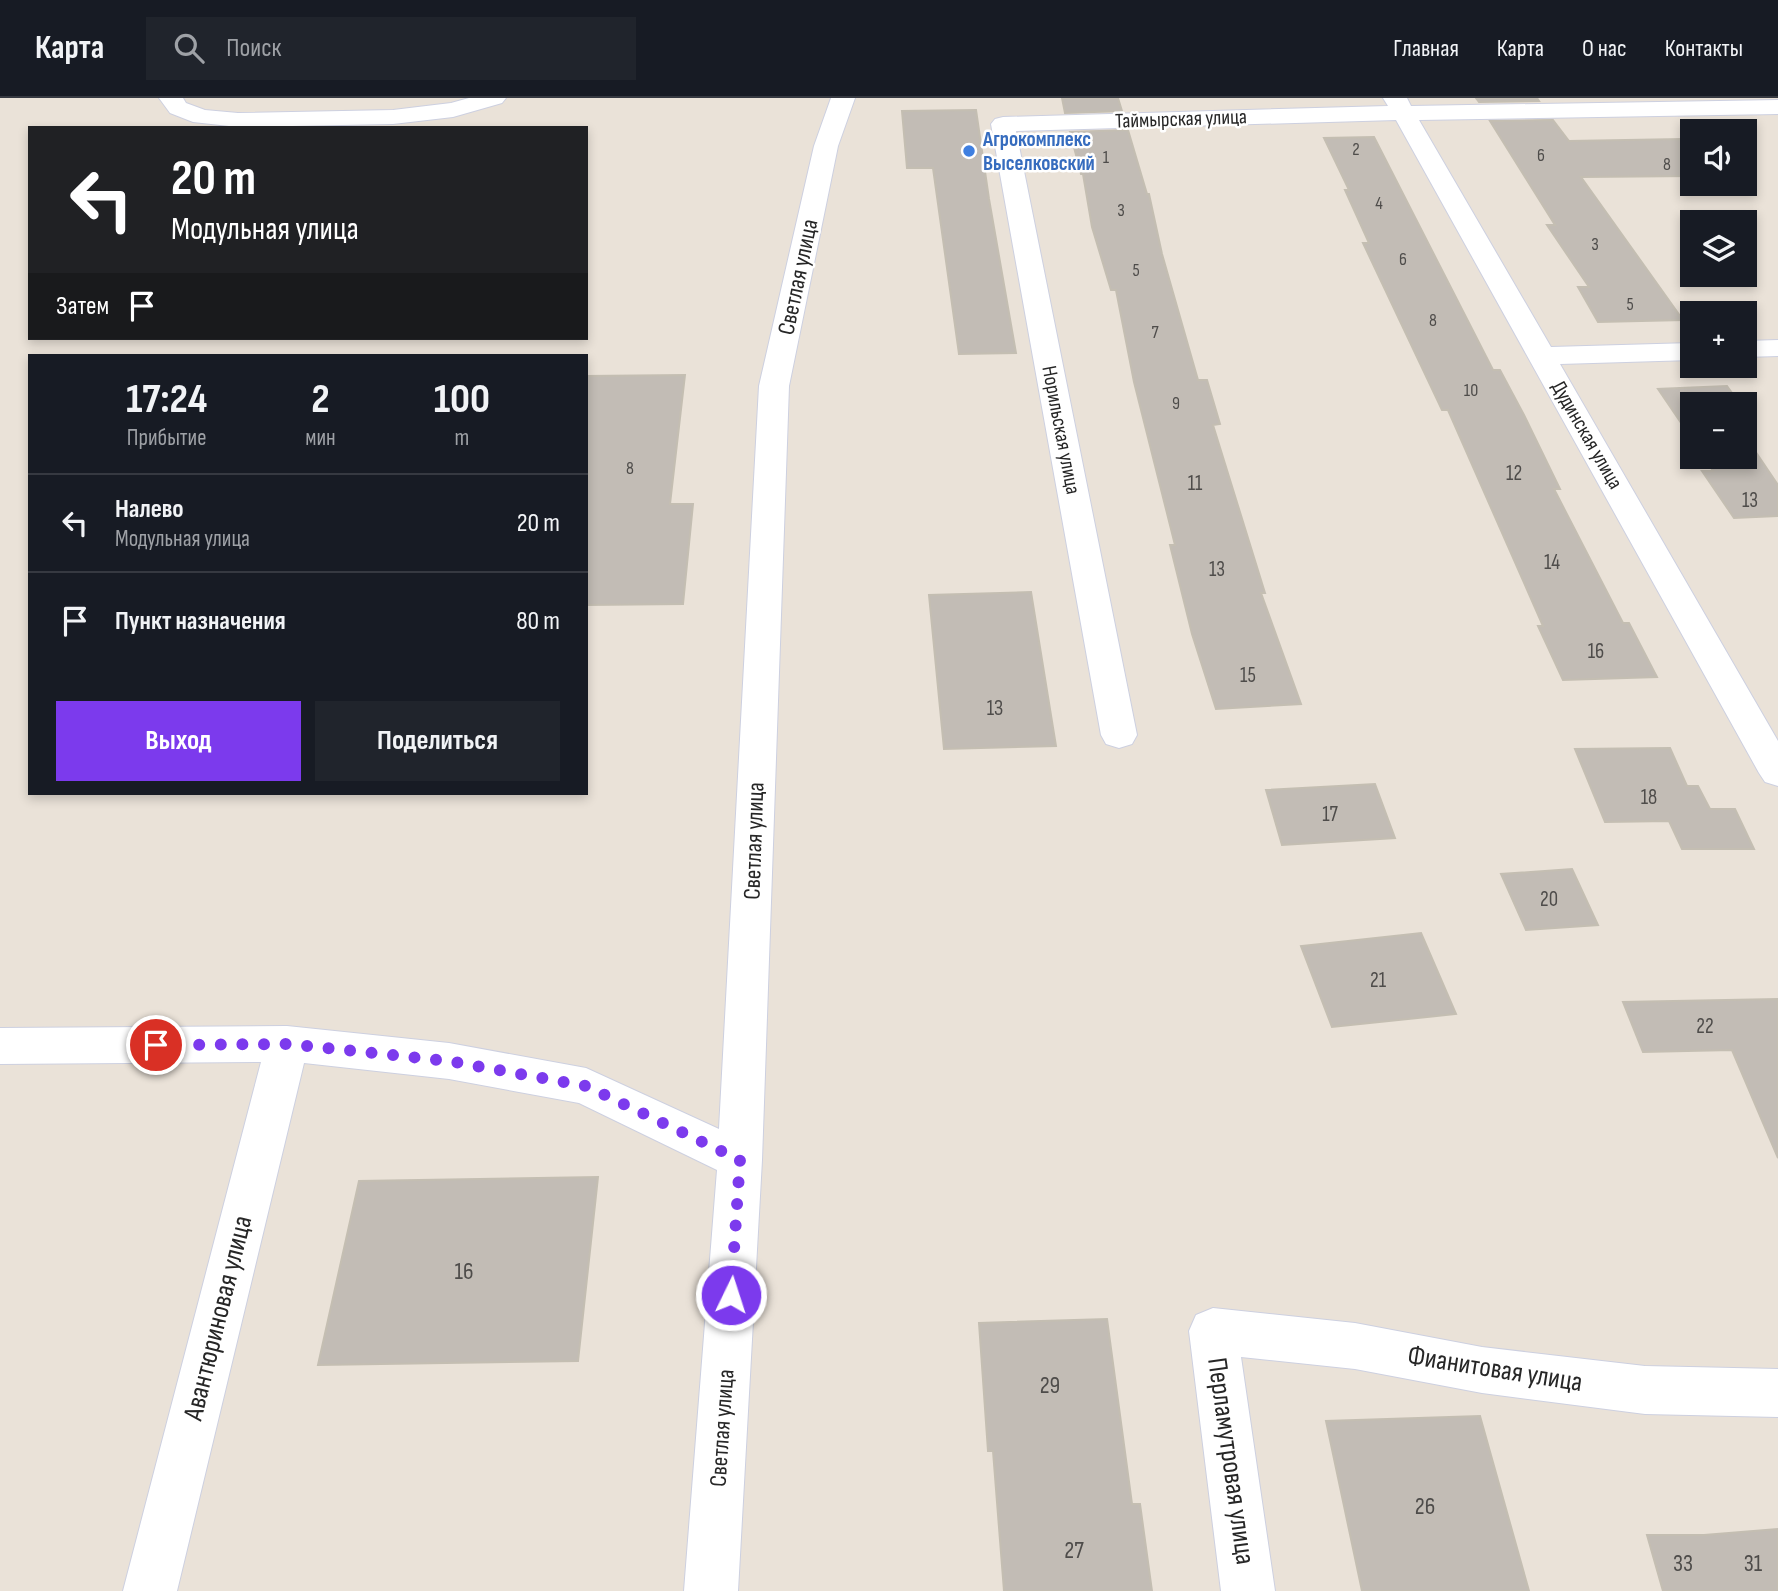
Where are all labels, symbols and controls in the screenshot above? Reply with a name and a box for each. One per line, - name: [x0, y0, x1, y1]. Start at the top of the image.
- search box: [146, 17, 636, 80]
- text: Карта: [35, 28, 104, 68]
- icon: search: [170, 29, 208, 67]
- text: Поиск: [226, 33, 281, 64]
- text: Главная: [1393, 34, 1459, 63]
- text: Карта: [1497, 34, 1544, 63]
- text: О нас: [1582, 34, 1627, 63]
- text: Контакты: [1665, 34, 1743, 63]
- street label: Таймырская улица: [1115, 104, 1247, 134]
- map controls: [1680, 119, 1757, 469]
- button: sound: [1680, 119, 1757, 196]
- place label: Агрокомплекс Выселковский: [982, 127, 1095, 176]
- house number: 2: [1352, 139, 1360, 160]
- marker: Агрокомплекс Выселковский: [961, 143, 977, 159]
- house number: 6: [1537, 145, 1545, 166]
- house number: 1: [1103, 147, 1110, 168]
- text: 20 m: [171, 150, 256, 209]
- icon: left: [56, 154, 147, 245]
- house number: 8: [1663, 154, 1671, 175]
- house number: 4: [1375, 193, 1383, 214]
- house number: 3: [1117, 200, 1125, 221]
- text: Модульная улица: [171, 210, 359, 249]
- button: layers: [1680, 210, 1757, 287]
- street label: Светлая улица: [772, 216, 824, 338]
- house number: 3: [1591, 234, 1599, 255]
- house number: 6: [1399, 249, 1407, 270]
- house number: 5: [1132, 260, 1140, 281]
- icon: arrive: [123, 287, 161, 325]
- text: Затем: [56, 291, 109, 322]
- house number: 5: [1626, 294, 1634, 315]
- button: +: [1680, 301, 1757, 378]
- house number: 8: [1429, 310, 1437, 331]
- house number: 7: [1151, 322, 1159, 343]
- street label: Норильская улица: [1036, 364, 1086, 496]
- text: 17:24: [126, 374, 207, 425]
- text: 2: [311, 374, 330, 425]
- text: 100: [434, 374, 490, 425]
- street label: Дудинская улица: [1546, 376, 1628, 494]
- house number: 10: [1464, 380, 1478, 401]
- button: −: [1680, 392, 1757, 469]
- house number: 9: [1172, 393, 1180, 414]
- text: Прибытие: [127, 424, 206, 452]
- text: мин: [305, 424, 336, 452]
- text: m: [454, 424, 469, 452]
- house number: 8: [626, 458, 634, 479]
- house number: 12: [1506, 461, 1522, 486]
- house number: 11: [1188, 471, 1203, 496]
- house number: 13: [1742, 488, 1758, 513]
- text: Налево: [115, 494, 184, 525]
- icon: left: [56, 504, 94, 542]
- text: 20 m: [517, 508, 560, 539]
- text: Модульная улица: [115, 525, 250, 553]
- house number: 14: [1544, 550, 1560, 575]
- house number: 13: [1209, 557, 1225, 582]
- icon: arrive: [56, 602, 94, 640]
- text: Пункт назначения: [115, 606, 286, 637]
- text: 80 m: [516, 606, 560, 637]
- house number: 16: [1588, 639, 1604, 664]
- house number: 15: [1240, 663, 1256, 688]
- house number: 1З: [987, 696, 1003, 721]
- button: Выход: [56, 701, 301, 781]
- button: Поделиться: [315, 701, 560, 781]
- street label: Светлая улица: [737, 782, 771, 900]
- house number: 18: [1641, 785, 1657, 810]
- house number: 17: [1322, 802, 1338, 827]
- house number: 20: [1540, 887, 1558, 912]
- house number: 21: [1370, 968, 1387, 993]
- house number: 22: [1696, 1014, 1714, 1039]
- pin: [126, 1015, 186, 1075]
- icon: arrive: [137, 1026, 175, 1064]
- street label: Авантюриновая улица: [176, 1212, 259, 1425]
- house number: 16: [455, 1257, 473, 1286]
- position arrow: [694, 1258, 768, 1332]
- street label: Фианитовая улица: [1405, 1339, 1585, 1399]
- street label: Перламутровая улица: [1200, 1355, 1262, 1567]
- street label: Светлая улица: [703, 1368, 741, 1488]
- house number: 29: [1040, 1371, 1060, 1400]
- house number: 26: [1415, 1492, 1435, 1521]
- house number: 27: [1064, 1536, 1084, 1565]
- house number: 33: [1673, 1549, 1693, 1578]
- house number: 31: [1744, 1549, 1763, 1578]

